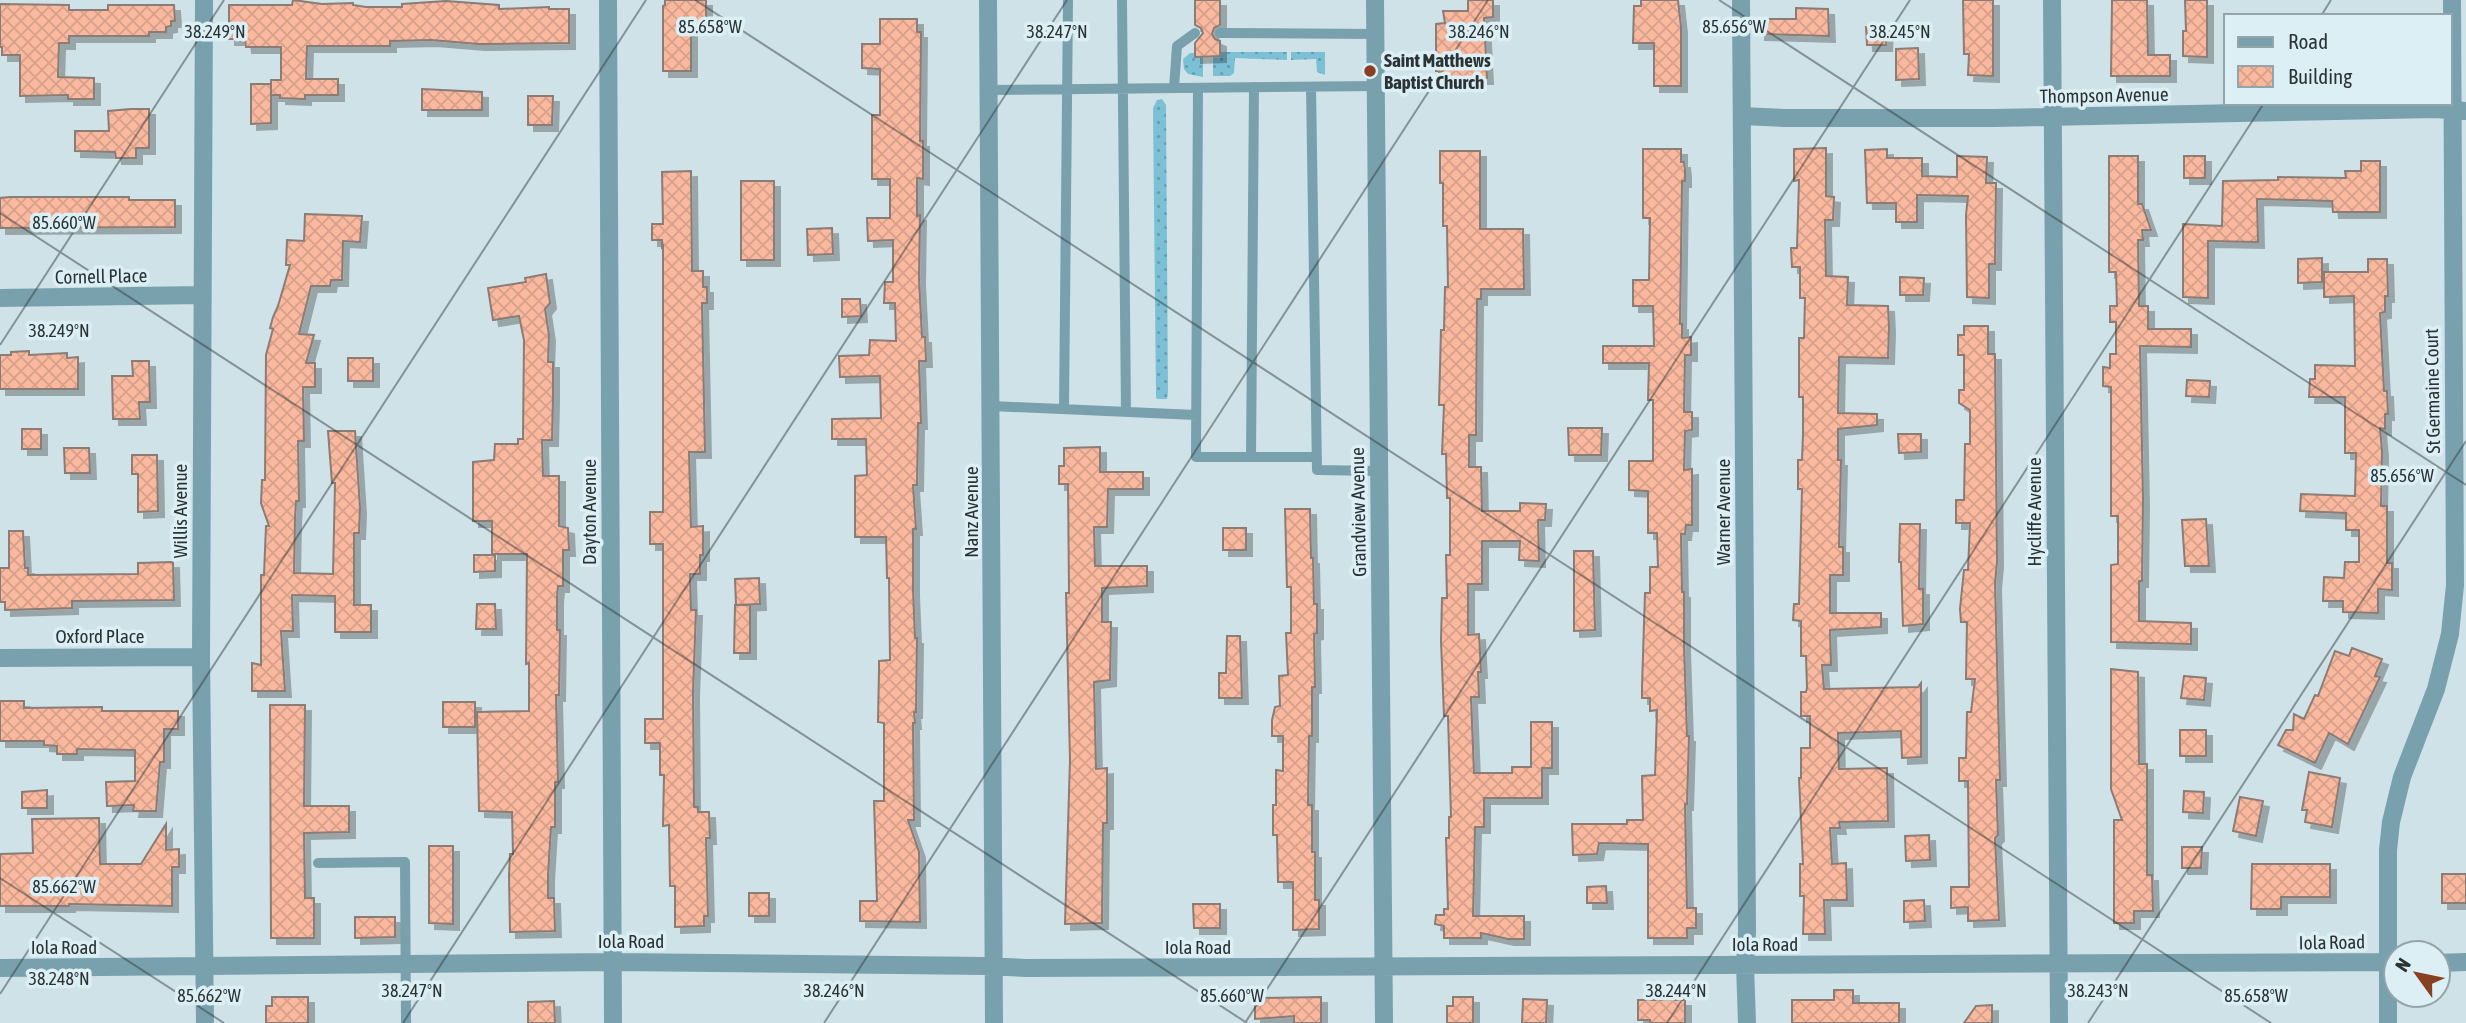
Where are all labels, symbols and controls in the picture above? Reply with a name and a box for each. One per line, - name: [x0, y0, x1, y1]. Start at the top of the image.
- legend: [2224, 14, 2452, 105]
- text: 85.658°W: [678, 16, 742, 37]
- text: 85.656°W: [1702, 16, 1766, 37]
- text: 38.249°N: [184, 21, 246, 42]
- text: 38.247°N: [1026, 21, 1088, 42]
- text: 38.246°N: [1448, 21, 1510, 42]
- text: 38.245°N: [1869, 21, 1931, 42]
- text: Road: [2288, 29, 2328, 53]
- place label: Saint Matthews Baptist Church: [1384, 49, 1491, 93]
- marker: Saint Matthews Baptist Church: [1362, 63, 1378, 79]
- text: Building: [2288, 64, 2352, 88]
- street label: Thompson Avenue: [2039, 83, 2169, 107]
- text: 85.660°W: [32, 212, 96, 233]
- street label: Cornell Place: [55, 264, 147, 288]
- text: 38.249°N: [28, 320, 90, 341]
- street label: St Germaine Court: [2420, 328, 2444, 454]
- street label: Grandview Avenue: [1346, 447, 1370, 577]
- street label: Hycliffe Avenue: [2023, 457, 2045, 567]
- street label: Dayton Avenue: [578, 459, 600, 565]
- street label: Warner Avenue: [1712, 459, 1734, 565]
- street label: Willis Avenue: [169, 464, 191, 558]
- text: 85.656°W: [2370, 465, 2434, 486]
- street label: Nanz Avenue: [960, 466, 982, 558]
- street label: Oxford Place: [56, 625, 145, 647]
- text: 85.662°W: [32, 876, 96, 897]
- street label: Iola Road: [598, 930, 664, 952]
- street label: Iola Road: [2299, 930, 2365, 954]
- street label: Iola Road: [1732, 933, 1798, 955]
- street label: Iola Road: [31, 936, 97, 958]
- street label: Iola Road: [1165, 936, 1231, 958]
- north arrow: [2382, 939, 2452, 1009]
- text: N: [2390, 954, 2415, 975]
- text: 38.248°N: [28, 968, 90, 989]
- text: 38.247°N: [381, 980, 443, 1001]
- text: 38.246°N: [803, 980, 865, 1001]
- text: 38.244°N: [1645, 980, 1707, 1001]
- text: 38.243°N: [2067, 980, 2129, 1001]
- text: 85.662°W: [177, 985, 241, 1006]
- text: 85.660°W: [1200, 985, 1264, 1006]
- text: 85.658°W: [2224, 985, 2288, 1006]

